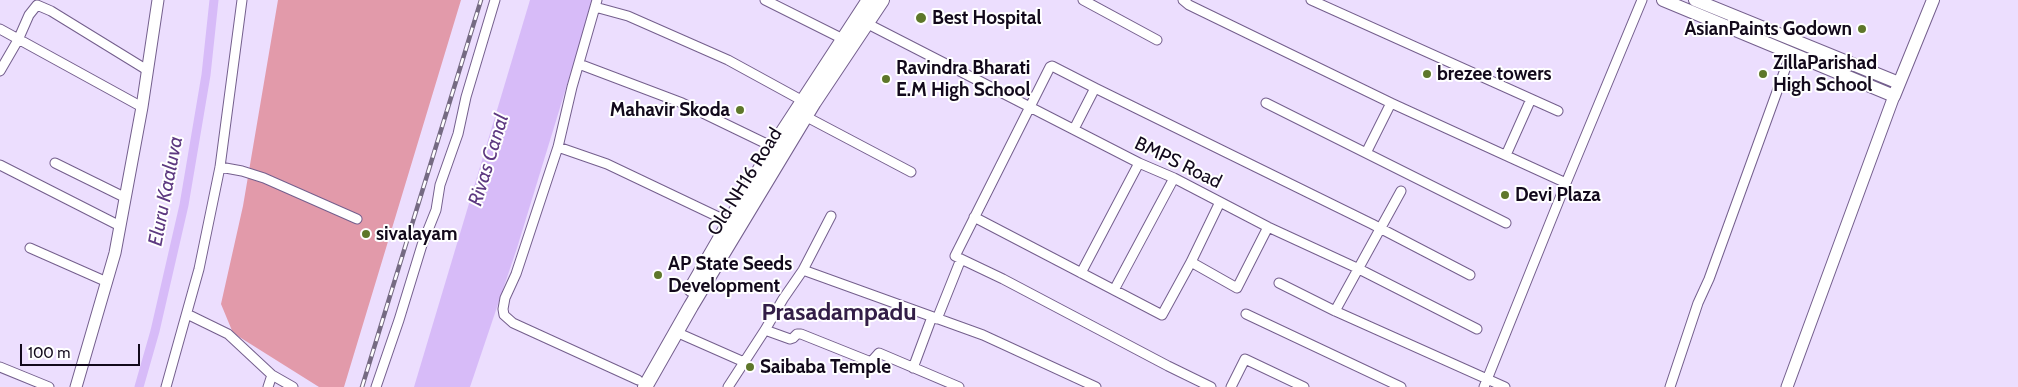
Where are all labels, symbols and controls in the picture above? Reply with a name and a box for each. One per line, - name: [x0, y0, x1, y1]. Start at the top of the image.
- place label: Best Hospital: [932, 7, 1041, 29]
- marker: Best Hospital: [914, 11, 928, 25]
- place label: AsianPaints Godown: [1684, 18, 1852, 40]
- marker: AsianPaints Godown: [1856, 23, 1868, 35]
- place label: ZillaParishad High School: [1773, 52, 1877, 96]
- place label: Ravindra Bharati E.M High School: [896, 57, 1030, 101]
- place label: brezee towers: [1437, 63, 1551, 85]
- marker: brezee towers: [1421, 68, 1433, 80]
- marker: ZillaParishad High School: [1757, 68, 1769, 80]
- marker: Ravindra Bharati E.M High School: [880, 73, 892, 85]
- place label: Mahavir Skoda: [610, 99, 730, 121]
- marker: Mahavir Skoda: [734, 104, 746, 116]
- water label: Rivas Canal: [464, 111, 514, 209]
- street label: Old NH16 Road: [703, 124, 787, 240]
- street label: BMPS Road: [1131, 132, 1225, 194]
- water label: Eluru Kaaluva: [144, 134, 188, 248]
- place label: Devi Plaza: [1515, 184, 1601, 206]
- marker: Devi Plaza: [1499, 189, 1511, 201]
- place label: sivalayam: [376, 223, 458, 245]
- marker: sivalayam: [360, 228, 372, 240]
- place label: AP State Seeds Development: [668, 253, 792, 297]
- marker: AP State Seeds Development: [652, 269, 664, 281]
- district label: Prasadampadu: [761, 299, 917, 327]
- scale bar: [22, 334, 142, 366]
- text: 100 m: [28, 344, 70, 362]
- place label: Saibaba Temple: [760, 356, 891, 378]
- marker: Saibaba Temple: [744, 361, 756, 373]

